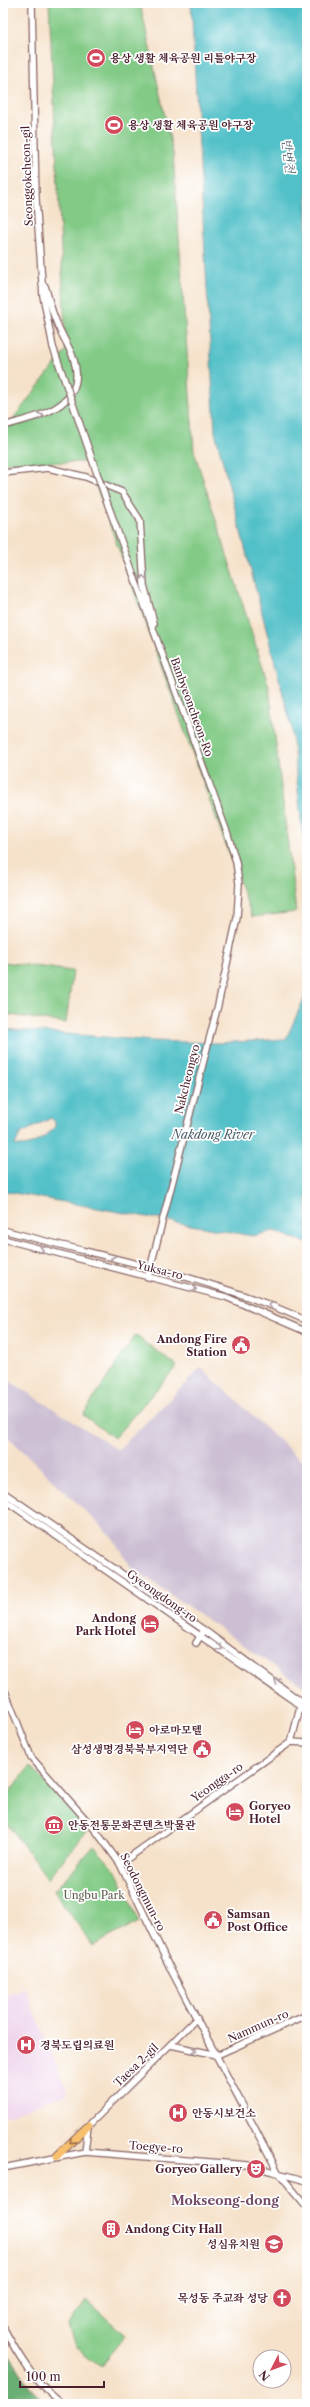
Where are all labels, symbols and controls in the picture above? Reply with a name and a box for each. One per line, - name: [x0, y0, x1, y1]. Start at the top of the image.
- sports icon: 용상 생활 체육공원 리틀야구장: [85, 47, 107, 69]
- place label: 용상 생활 체육공원 리틀야구장: [110, 51, 257, 65]
- sports icon: 용상 생활 체육공원 야구장: [103, 114, 125, 136]
- place label: 용상 생활 체육공원 야구장: [128, 118, 254, 132]
- street label: Seonggokcheon-gil: [18, 125, 36, 226]
- water label: 반변천: [279, 138, 298, 176]
- one-way arrow: [37, 412, 44, 421]
- one-way arrow: [139, 575, 148, 581]
- street label: Banbyeoncheon-Ro: [168, 656, 217, 759]
- street label: Nakcheongyo: [172, 1042, 202, 1115]
- water label: Nakdong River: [171, 1127, 256, 1142]
- one-way arrow: [37, 1245, 44, 1253]
- one-way arrow: [109, 1256, 116, 1264]
- street label: Yuksa-ro: [135, 1257, 185, 1283]
- one-way arrow: [190, 1284, 197, 1293]
- one-way arrow: [268, 1302, 275, 1310]
- place label: Andong Fire Station: [156, 1332, 227, 1359]
- public building icon: Andong Fire Station: [230, 1334, 252, 1356]
- street label: Gyeongdong-ro: [124, 1567, 200, 1626]
- place label: Andong Park Hotel: [75, 1611, 137, 1638]
- hotel icon: Andong Park Hotel: [139, 1613, 161, 1635]
- one-way arrow: [215, 1643, 222, 1650]
- one-way arrow: [274, 1679, 281, 1686]
- hotel icon: 아로마모텔: [124, 1719, 146, 1741]
- place label: 아로마모텔: [149, 1723, 203, 1737]
- public building icon: 삼성생명경북북부지역단: [191, 1738, 213, 1760]
- place label: 삼성생명경북북부지역단: [71, 1742, 188, 1756]
- street label: Yeongga-ro: [188, 1759, 246, 1805]
- place label: Goryeo Hotel: [249, 1799, 291, 1826]
- hotel icon: Goryeo Hotel: [224, 1801, 246, 1823]
- museum icon: 안동전통문화콘텐츠박물관: [43, 1814, 65, 1836]
- place label: 안동전통문화콘텐츠박물관: [68, 1818, 196, 1832]
- street label: Seodongmun-ro: [117, 1851, 169, 1934]
- park label: Ungbu Park: [63, 1888, 125, 1902]
- place label: Samsan Post Office: [227, 1907, 288, 1934]
- public building icon: Samsan Post Office: [202, 1909, 224, 1931]
- street label: Nammun-ro: [225, 2006, 291, 2046]
- hospital icon: 경북도립의료원: [15, 2034, 37, 2056]
- place label: 경북도립의료원: [40, 2038, 114, 2052]
- street label: Taesa 2-gil: [111, 2040, 162, 2090]
- one-way arrow: [191, 2046, 197, 2054]
- hospital icon: 안동시보건소: [167, 2102, 189, 2124]
- place label: 안동시보건소: [192, 2106, 256, 2120]
- one-way arrow: [69, 2136, 77, 2144]
- street label: Toegye-ro: [128, 2138, 184, 2156]
- theatre icon: Goryeo Gallery: [245, 2158, 267, 2180]
- place label: Goryeo Gallery: [155, 2162, 242, 2176]
- district label: Mokseong-dong: [171, 2192, 279, 2208]
- building icon: Andong City Hall: [100, 2218, 122, 2240]
- place label: Andong City Hall: [124, 2222, 223, 2236]
- school or university icon: 성심유치원: [263, 2233, 285, 2255]
- place label: 성심유치원: [207, 2237, 260, 2251]
- church icon: 목성동 주교좌 성당: [271, 2287, 293, 2309]
- place label: 목성동 주교좌 성당: [177, 2291, 268, 2305]
- north arrow: [252, 2349, 292, 2389]
- scale bar: [20, 2363, 104, 2389]
- text: N: [256, 2367, 273, 2384]
- text: 100 m: [26, 2369, 61, 2384]

